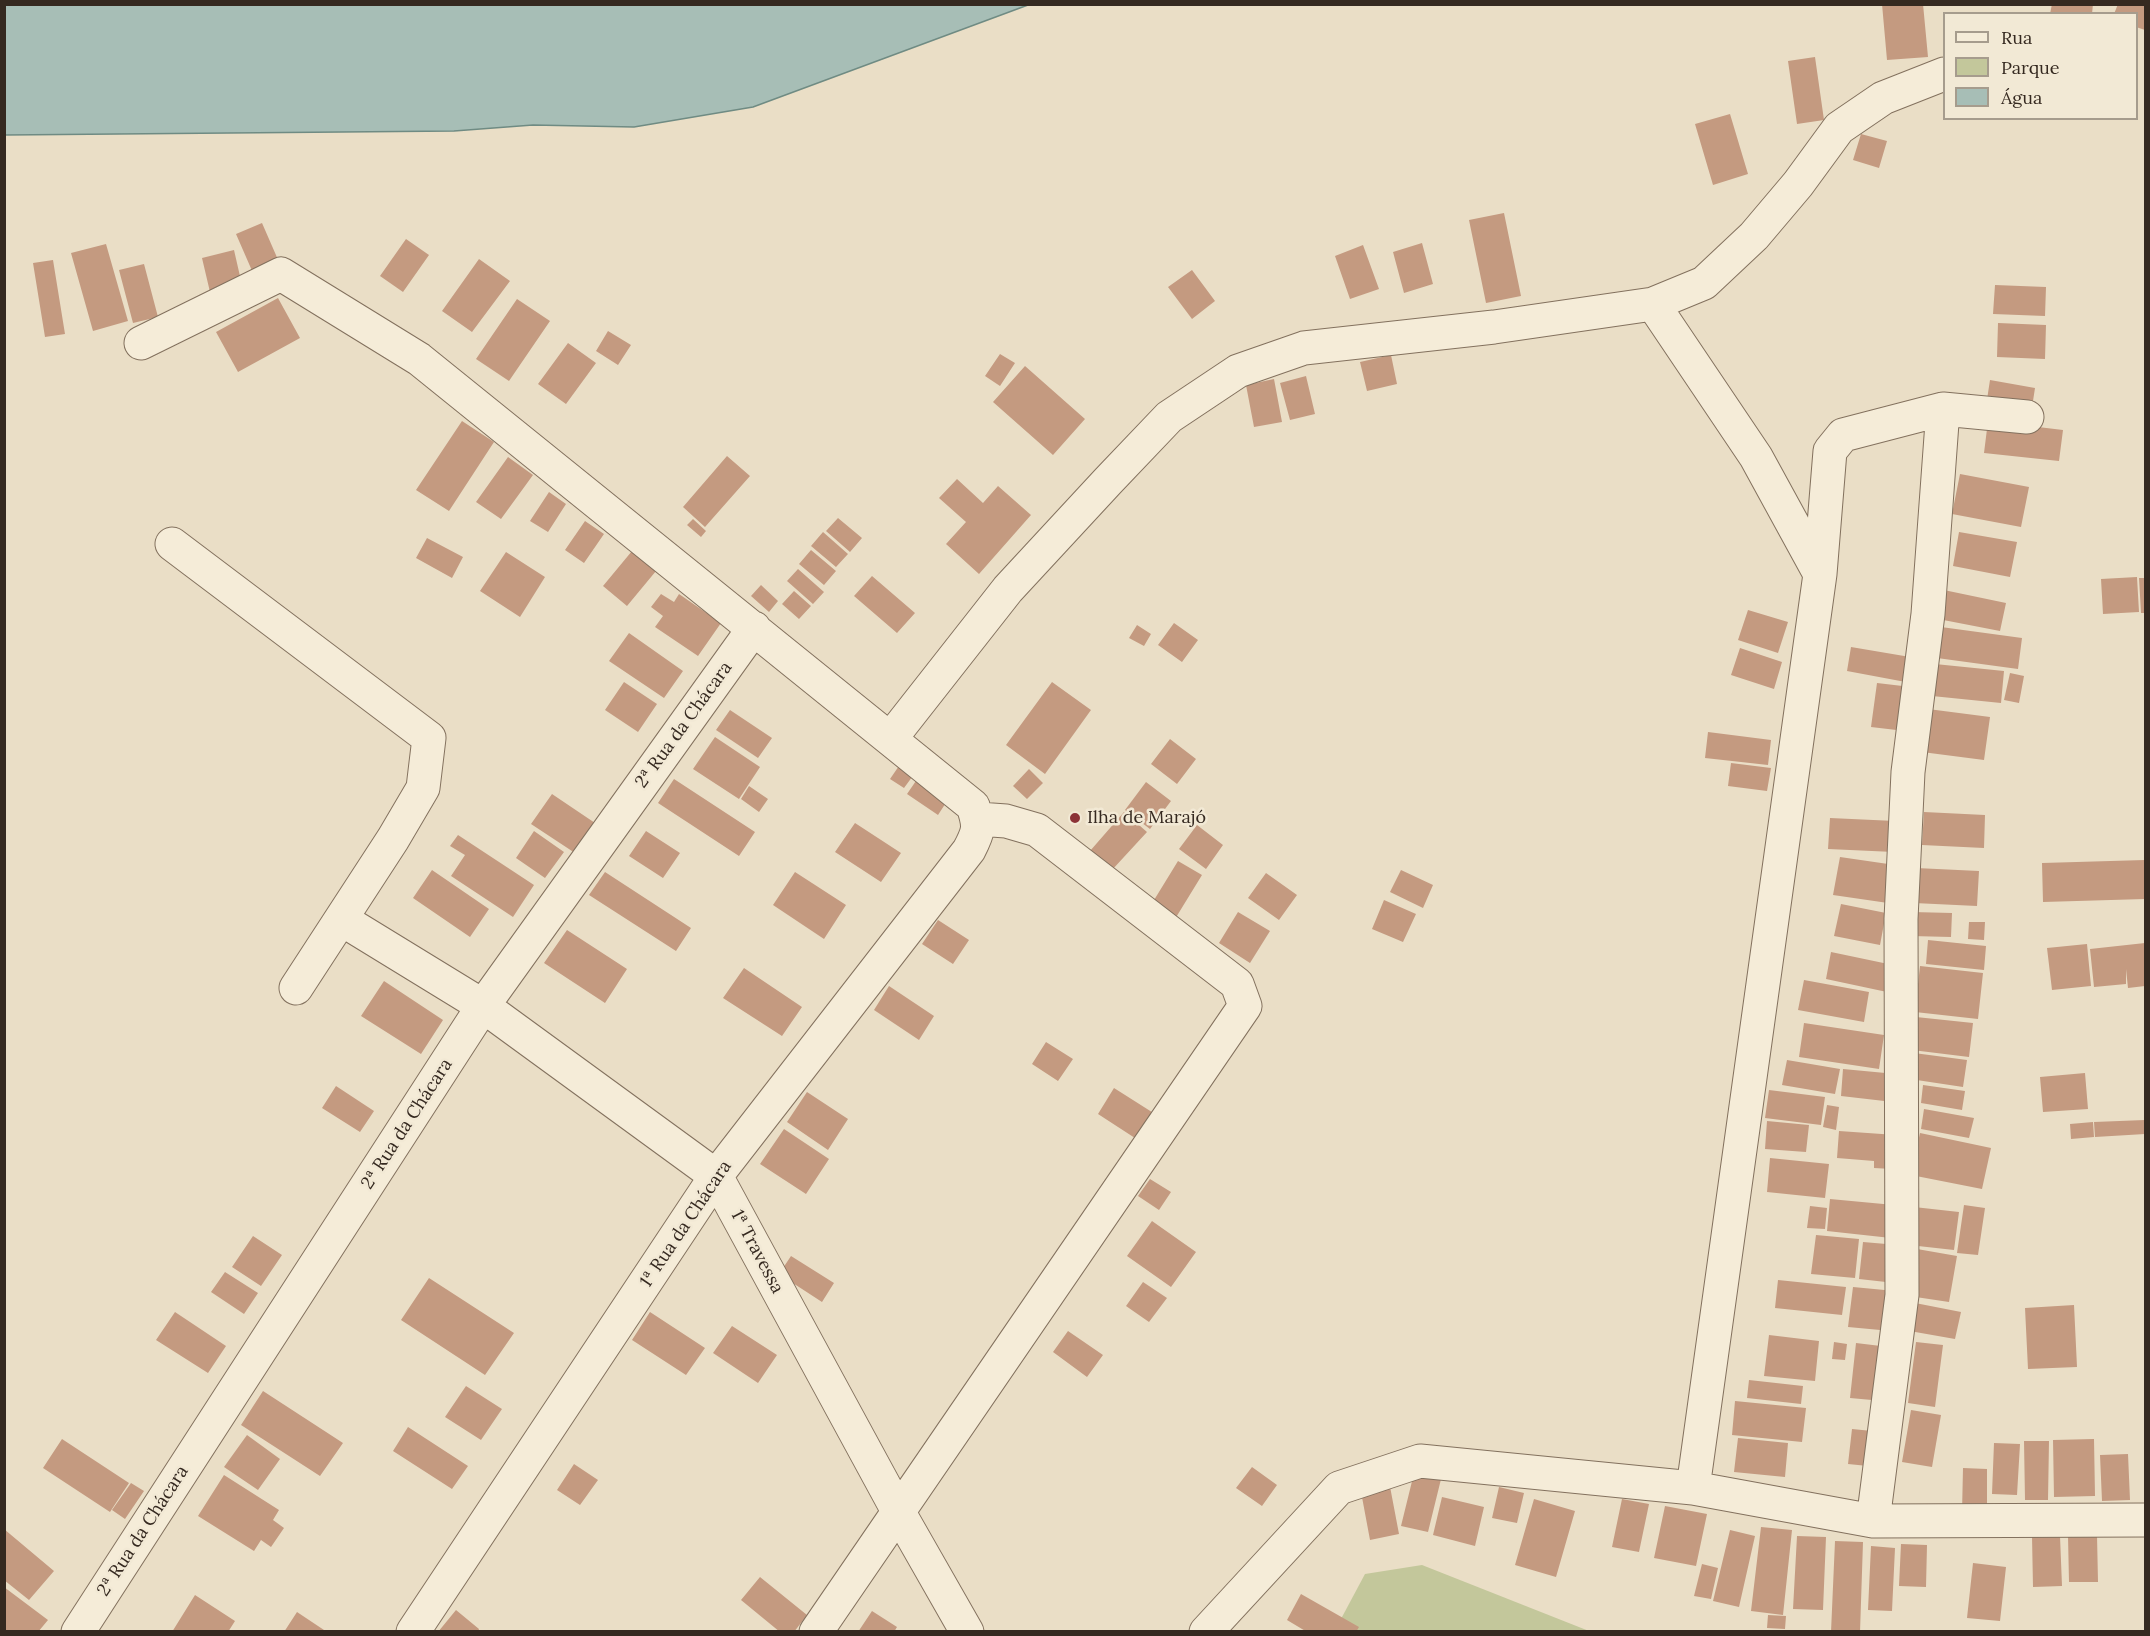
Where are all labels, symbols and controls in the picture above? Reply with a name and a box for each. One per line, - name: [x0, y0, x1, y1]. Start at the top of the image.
- legend: [1943, 12, 2138, 120]
- text: Rua: [2001, 26, 2032, 49]
- text: Parque: [2001, 56, 2060, 79]
- text: Água: [2001, 86, 2042, 109]
- street label: 2ª Rua da Chácara: [631, 658, 737, 792]
- place label: Ilha de Marajó: [1087, 807, 1206, 829]
- marker: Ilha de Marajó: [1068, 811, 1082, 825]
- street label: 2ª Rua da Chácara: [357, 1055, 457, 1193]
- street label: 1ª Rua da Chácara: [636, 1157, 736, 1291]
- street label: 1ª Travessa: [726, 1207, 788, 1297]
- street label: 2ª Rua da Chácara: [93, 1462, 193, 1600]

